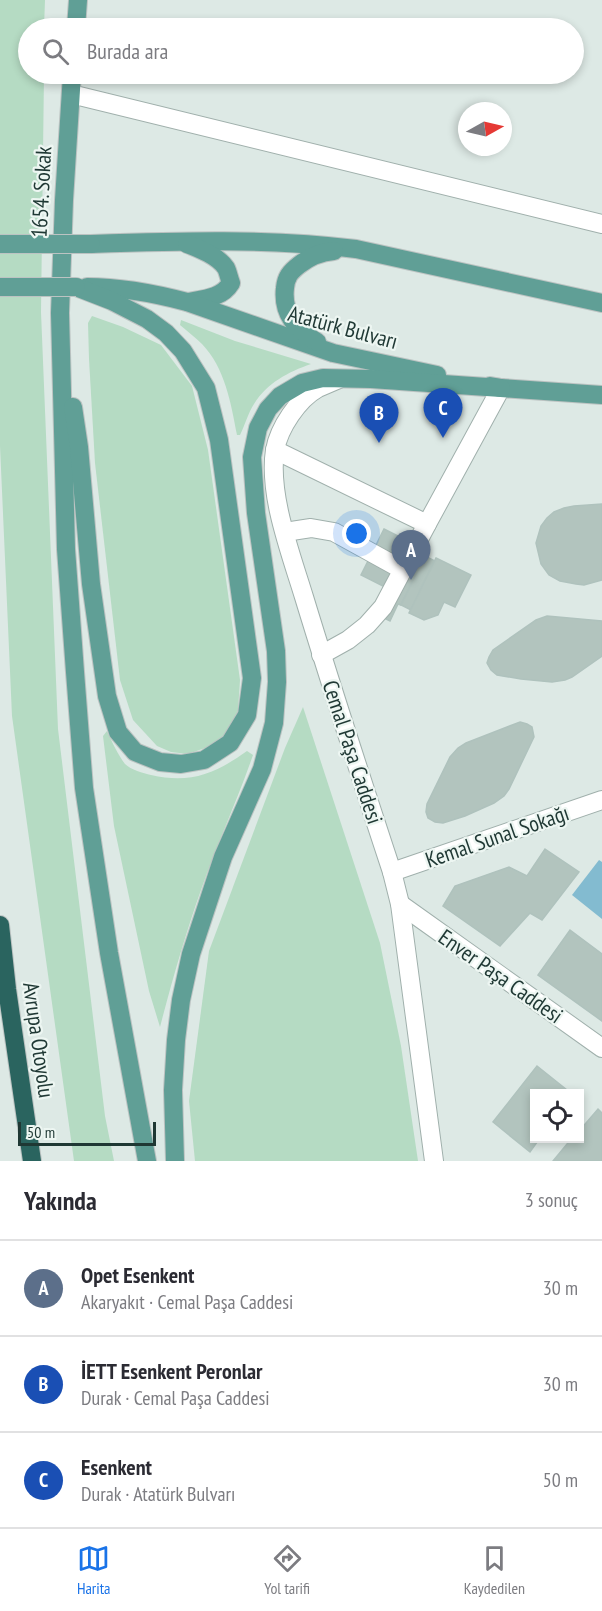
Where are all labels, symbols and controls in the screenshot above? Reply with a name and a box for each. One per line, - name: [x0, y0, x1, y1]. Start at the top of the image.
- search box: [18, 18, 584, 84]
- icon: search: [39, 35, 72, 68]
- text: Burada ara: [87, 37, 168, 65]
- north arrow: [458, 102, 512, 156]
- street label: 1654. Sokak: [25, 145, 57, 238]
- street label: Atatürk Bulvarı: [285, 299, 401, 355]
- pin: C: [424, 388, 462, 438]
- pin: B: [360, 394, 398, 443]
- your location: [342, 519, 371, 548]
- pin: A: [392, 530, 430, 580]
- street label: Cemal Paşa Caddesi: [317, 677, 389, 827]
- street label: Kemal Sunal Sokağı: [422, 798, 572, 874]
- street label: Enver Paşa Caddesi: [433, 923, 569, 1029]
- street label: Avrupa Otoyolu: [17, 980, 61, 1100]
- map controls: [530, 1089, 584, 1143]
- button: locate: [530, 1089, 584, 1143]
- scale bar: [18, 1119, 156, 1146]
- text: 50 m: [27, 1122, 55, 1142]
- text: Yakında: [24, 1184, 97, 1217]
- text: 3 sonuç: [525, 1187, 578, 1213]
- text: Opet Esenkent: [81, 1261, 194, 1289]
- text: A: [38, 1275, 49, 1301]
- text: 30 m: [543, 1275, 578, 1301]
- text: Akaryakıt · Cemal Paşa Caddesi: [81, 1289, 293, 1315]
- text: İETT Esenkent Peronlar: [81, 1357, 263, 1385]
- text: B: [39, 1371, 48, 1397]
- text: 30 m: [543, 1371, 578, 1397]
- text: Durak · Cemal Paşa Caddesi: [81, 1385, 270, 1411]
- text: Esenkent: [81, 1453, 152, 1481]
- text: C: [39, 1467, 48, 1493]
- text: 50 m: [543, 1467, 578, 1493]
- text: Durak · Atatürk Bulvarı: [81, 1481, 235, 1507]
- tab: Harita: [77, 1542, 111, 1598]
- tab: Yol tarifi: [264, 1542, 310, 1598]
- tab: Kaydedilen: [464, 1542, 525, 1598]

